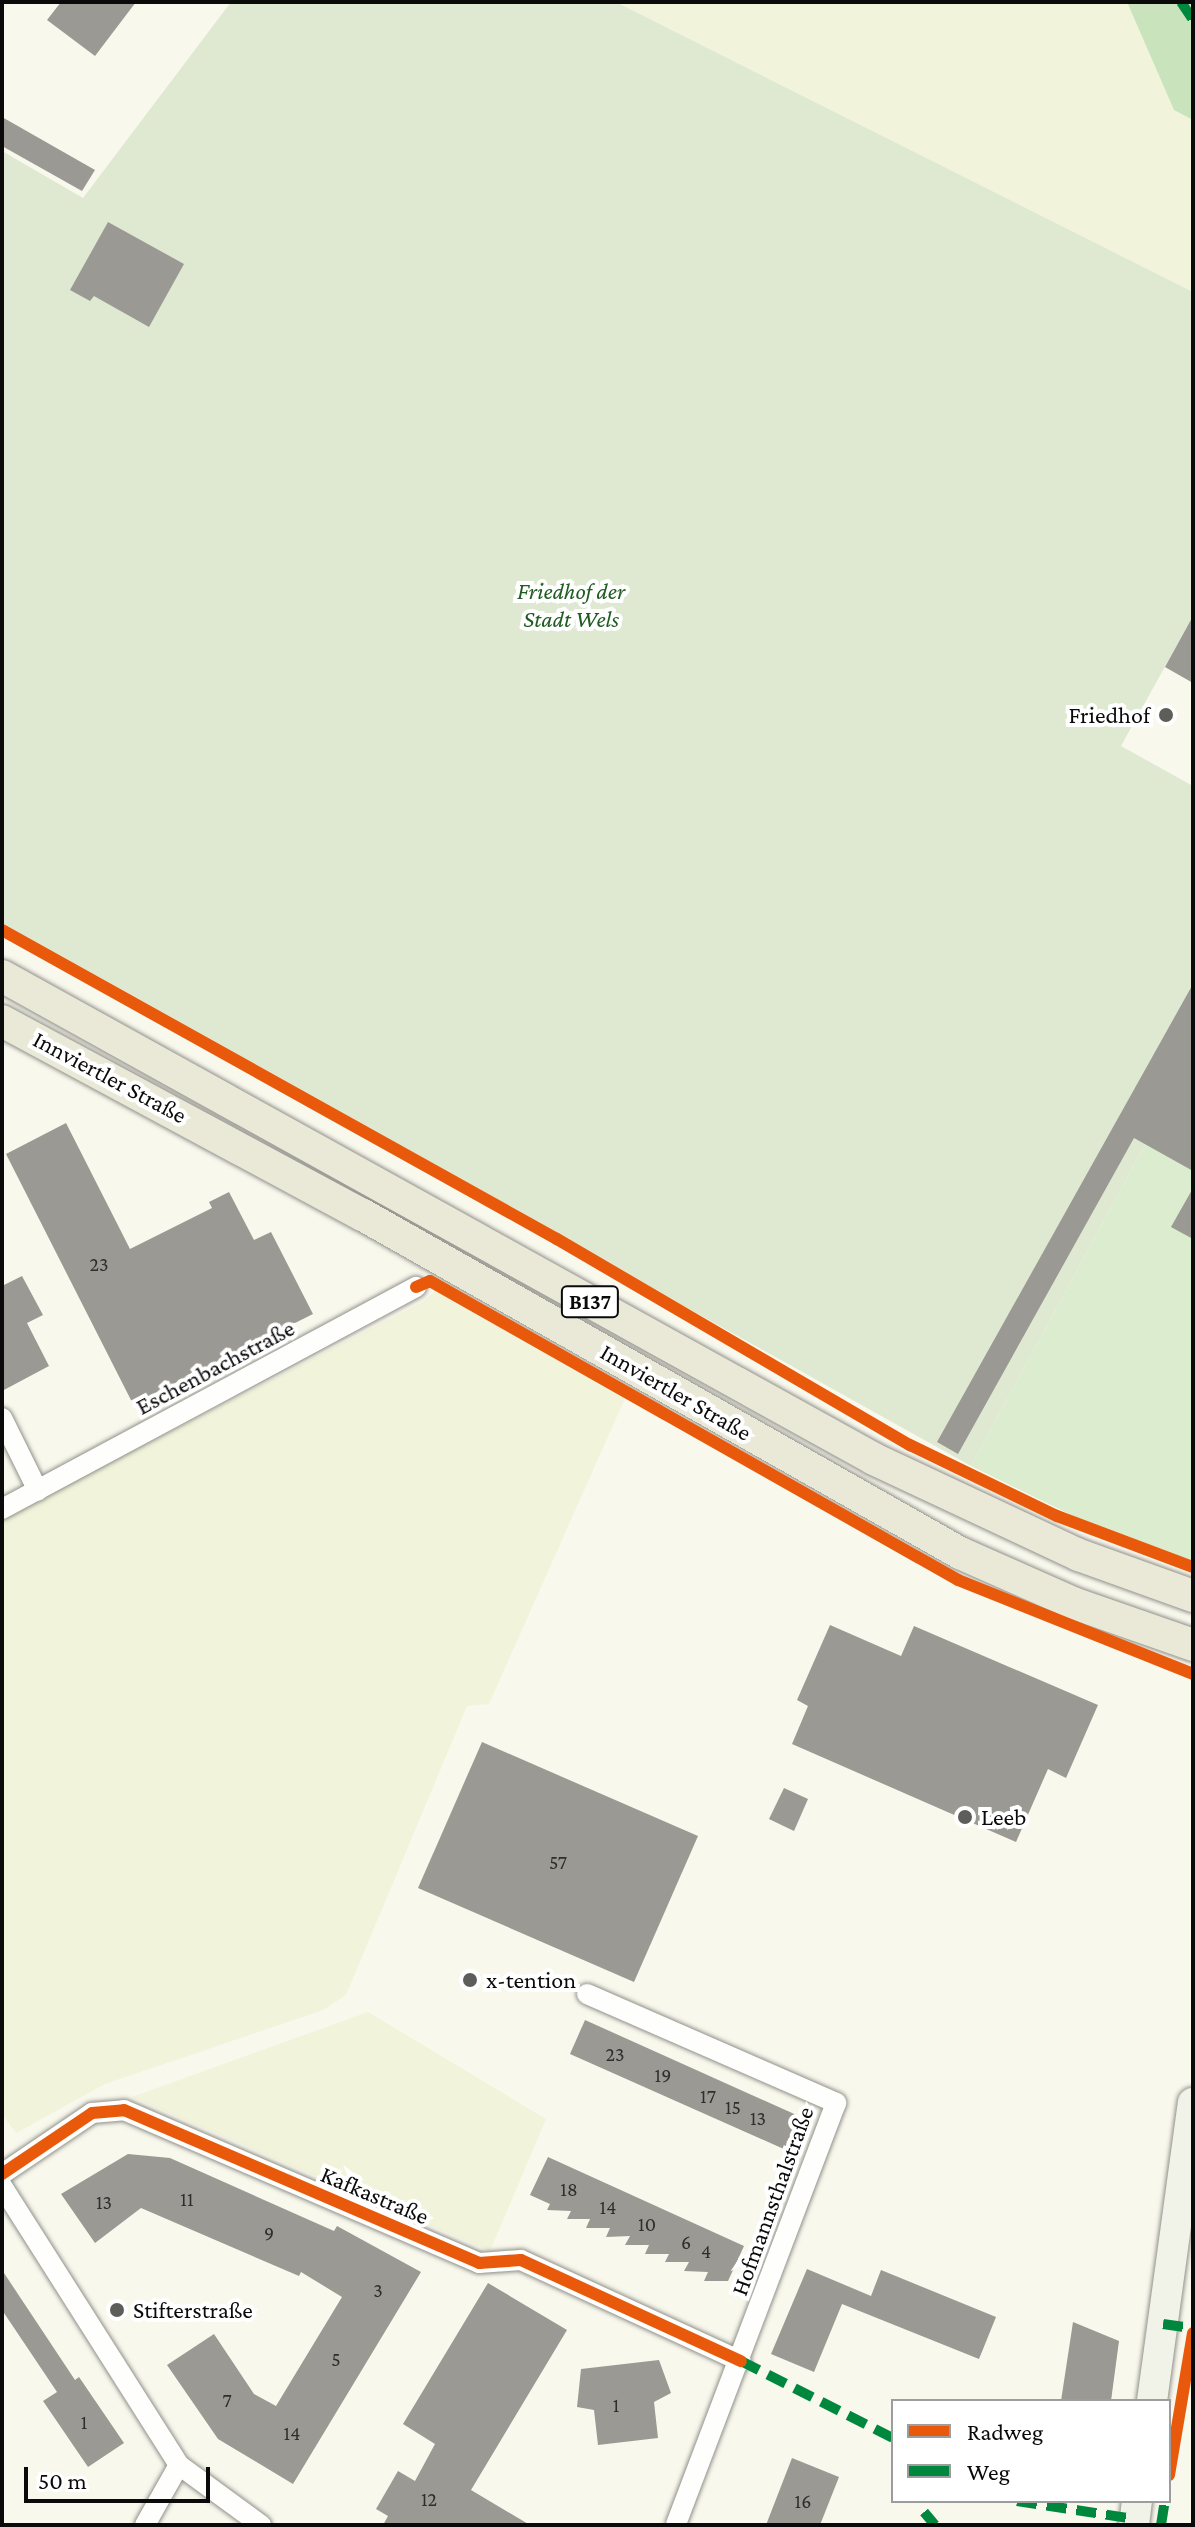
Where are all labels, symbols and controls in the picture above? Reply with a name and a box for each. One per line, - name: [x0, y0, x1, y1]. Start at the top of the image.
- park label: Friedhof der Stadt Wels: [517, 577, 625, 633]
- place label: Friedhof: [1068, 701, 1150, 729]
- marker: Friedhof: [1157, 706, 1175, 724]
- street label: Innviertler Straße: [28, 1024, 192, 1130]
- house number: 23: [89, 1252, 109, 1276]
- road number: B137: [560, 1284, 620, 1320]
- street label: Eschenbachstraße: [131, 1313, 299, 1421]
- street label: Innviertler Straße: [595, 1337, 757, 1447]
- place label: Leeb: [981, 1803, 1026, 1831]
- marker: Leeb: [956, 1808, 974, 1826]
- house number: 57: [549, 1850, 567, 1874]
- place label: x-tention: [486, 1966, 576, 1994]
- marker: x-tention: [461, 1971, 479, 1989]
- house number: 23: [605, 2042, 625, 2066]
- house number: 19: [655, 2063, 671, 2087]
- house number: 17: [700, 2084, 716, 2108]
- house number: 15: [725, 2095, 741, 2119]
- street label: Hofmannsthalstraße: [724, 2103, 820, 2299]
- house number: 13: [750, 2106, 766, 2130]
- street label: Kafkastraße: [317, 2159, 433, 2231]
- house number: 18: [560, 2177, 578, 2201]
- house number: 11: [180, 2187, 194, 2211]
- house number: 13: [96, 2190, 112, 2214]
- house number: 14: [600, 2195, 616, 2219]
- house number: 10: [638, 2212, 656, 2236]
- house number: 9: [264, 2221, 274, 2245]
- house number: 6: [681, 2230, 691, 2254]
- house number: 4: [701, 2239, 711, 2263]
- house number: 3: [373, 2278, 383, 2302]
- place label: Stifterstraße: [133, 2296, 253, 2324]
- marker: Stifterstraße: [108, 2301, 126, 2319]
- house number: 5: [331, 2347, 341, 2371]
- house number: 7: [222, 2388, 232, 2412]
- house number: 1: [613, 2393, 619, 2417]
- legend: [891, 2399, 1171, 2503]
- house number: 1: [81, 2410, 87, 2434]
- text: Radweg: [967, 2418, 1043, 2445]
- house number: 14: [284, 2421, 300, 2445]
- scale bar: [28, 2451, 214, 2501]
- text: Weg: [967, 2458, 1010, 2485]
- text: 50 m: [38, 2467, 87, 2494]
- house number: 12: [421, 2487, 437, 2511]
- house number: 16: [795, 2489, 811, 2513]

